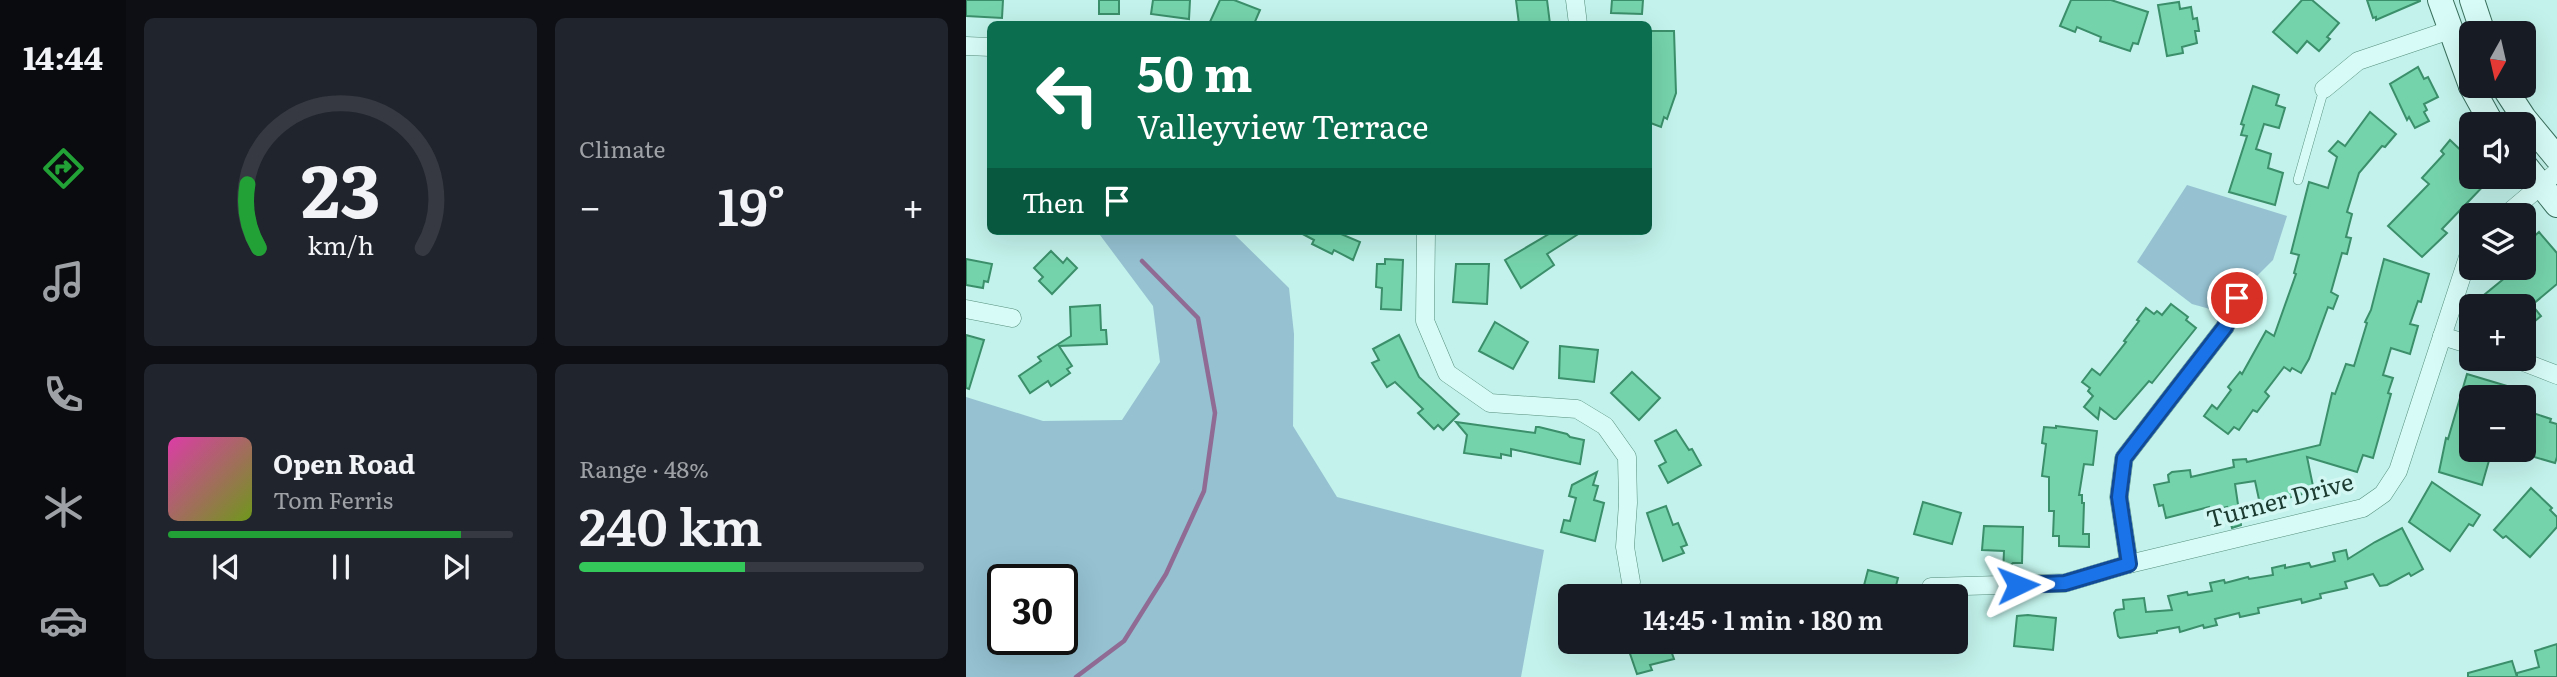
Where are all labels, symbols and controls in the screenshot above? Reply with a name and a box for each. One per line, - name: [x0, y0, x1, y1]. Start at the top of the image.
- north arrow: [2459, 21, 2536, 98]
- map controls: [2459, 21, 2536, 462]
- text: 14:44: [23, 32, 103, 80]
- text: 50 m: [1137, 34, 1253, 107]
- icon: left: [1022, 49, 1113, 140]
- text: Valleyview Terrace: [1137, 101, 1429, 149]
- button: sound: [2459, 112, 2536, 189]
- text: Climate: [579, 131, 665, 165]
- text: 23: [301, 132, 380, 240]
- icon: directions: [39, 144, 88, 193]
- text: 19°: [718, 165, 785, 242]
- text: −: [579, 176, 601, 233]
- text: +: [902, 176, 924, 233]
- text: Then: [1022, 182, 1084, 221]
- icon: arrive: [1098, 182, 1136, 220]
- button: layers: [2459, 203, 2536, 280]
- text: km/h: [307, 226, 374, 263]
- icon: music: [39, 257, 88, 306]
- pin: [2207, 268, 2267, 328]
- icon: arrive: [2218, 279, 2256, 317]
- button: +: [2459, 294, 2536, 371]
- icon: phone: [39, 370, 88, 419]
- button: −: [2459, 385, 2536, 462]
- text: Open Road: [273, 443, 415, 482]
- text: Range · 48%: [579, 451, 709, 485]
- street label: Turner Drive: [2202, 462, 2357, 535]
- text: Tom Ferris: [273, 482, 393, 516]
- icon: climate: [39, 483, 88, 532]
- text: 240 km: [579, 485, 763, 562]
- icon: previous: [207, 548, 245, 586]
- icon: pause: [322, 548, 360, 586]
- icon: next: [437, 548, 475, 586]
- position arrow: [1981, 548, 2055, 622]
- speed limit sign: 30: [987, 564, 1078, 655]
- icon: car: [39, 596, 88, 645]
- text: 14:45 · 1 min · 180 m: [1643, 599, 1883, 638]

